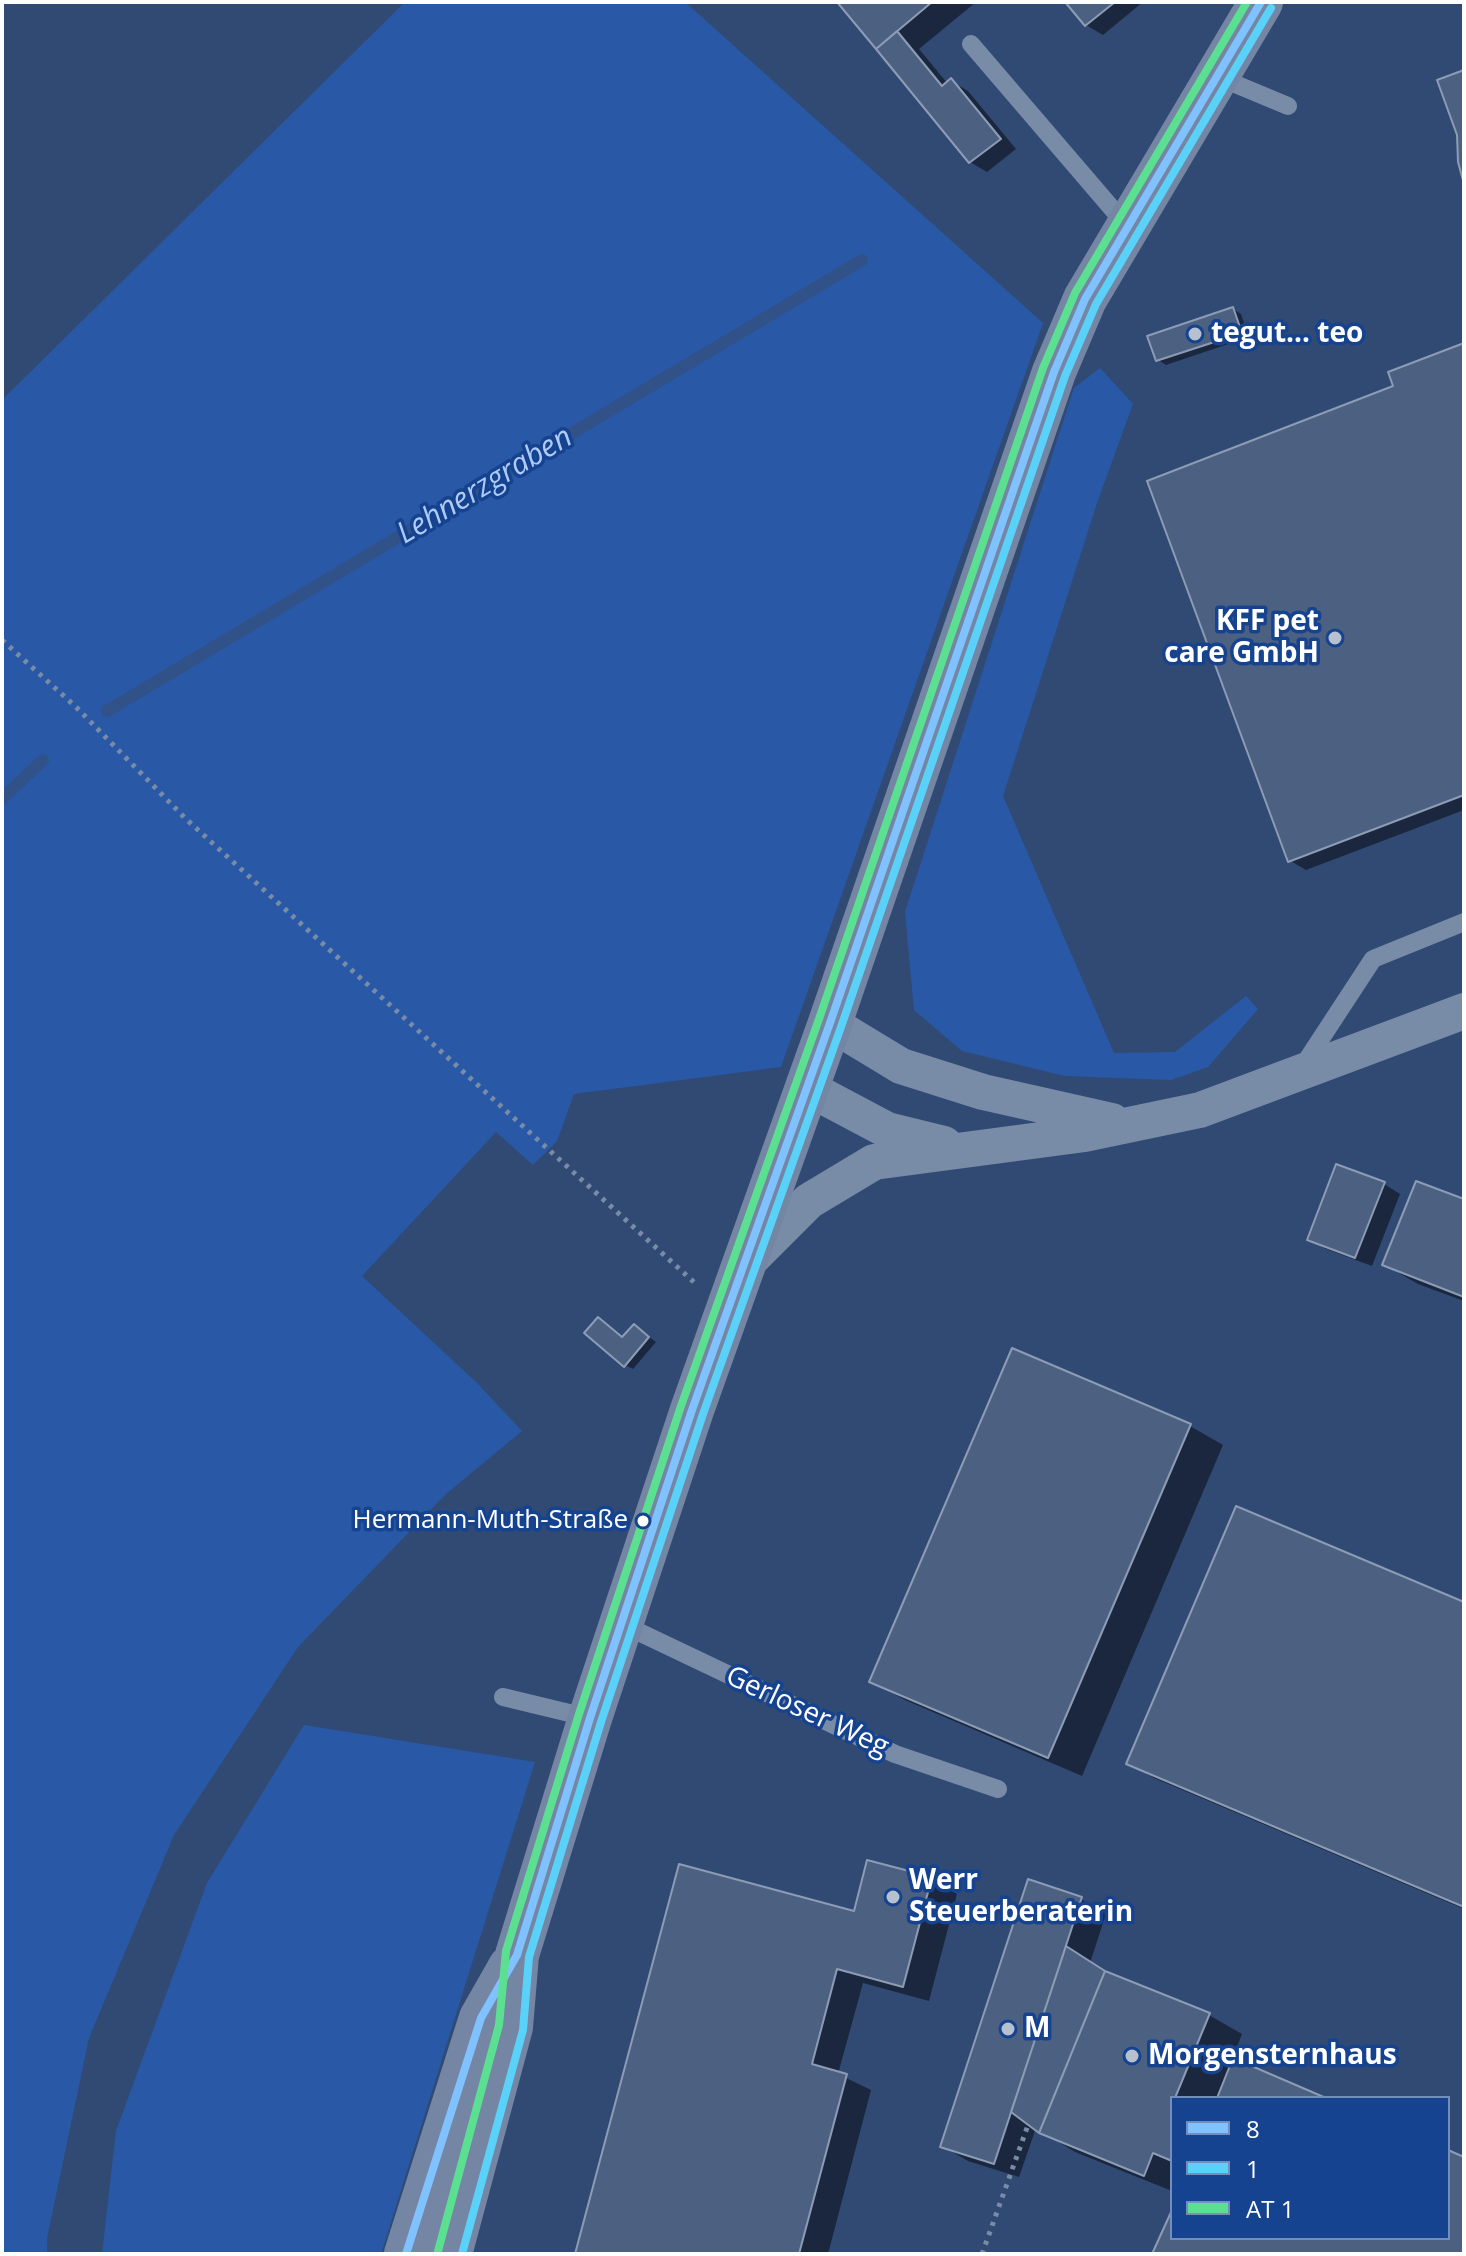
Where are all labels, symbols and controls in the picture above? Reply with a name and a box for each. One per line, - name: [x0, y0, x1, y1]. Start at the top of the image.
- place label: tegut… teo: [1211, 317, 1363, 351]
- marker: tegut… teo: [1186, 325, 1204, 343]
- water label: Lehnerzgraben: [391, 420, 579, 552]
- place label: KFF pet care GmbH: [1164, 605, 1319, 671]
- marker: KFF pet care GmbH: [1326, 629, 1344, 647]
- place label: Hermann-Muth-Straße: [353, 1505, 628, 1537]
- marker: Hermann-Muth-Straße: [635, 1513, 651, 1529]
- street label: Gerloser Weg: [720, 1660, 894, 1764]
- place label: Werr Steuerberaterin: [909, 1864, 1133, 1930]
- marker: Werr Steuerberaterin: [884, 1888, 902, 1906]
- place label: M: [1024, 2012, 1050, 2046]
- marker: M: [999, 2020, 1017, 2038]
- place label: Morgensternhaus: [1148, 2039, 1397, 2073]
- marker: Morgensternhaus: [1123, 2047, 1141, 2065]
- legend: [1170, 2096, 1450, 2240]
- text: 8: [1246, 2112, 1260, 2145]
- text: 1: [1246, 2152, 1260, 2185]
- text: AT 1: [1246, 2192, 1294, 2225]

